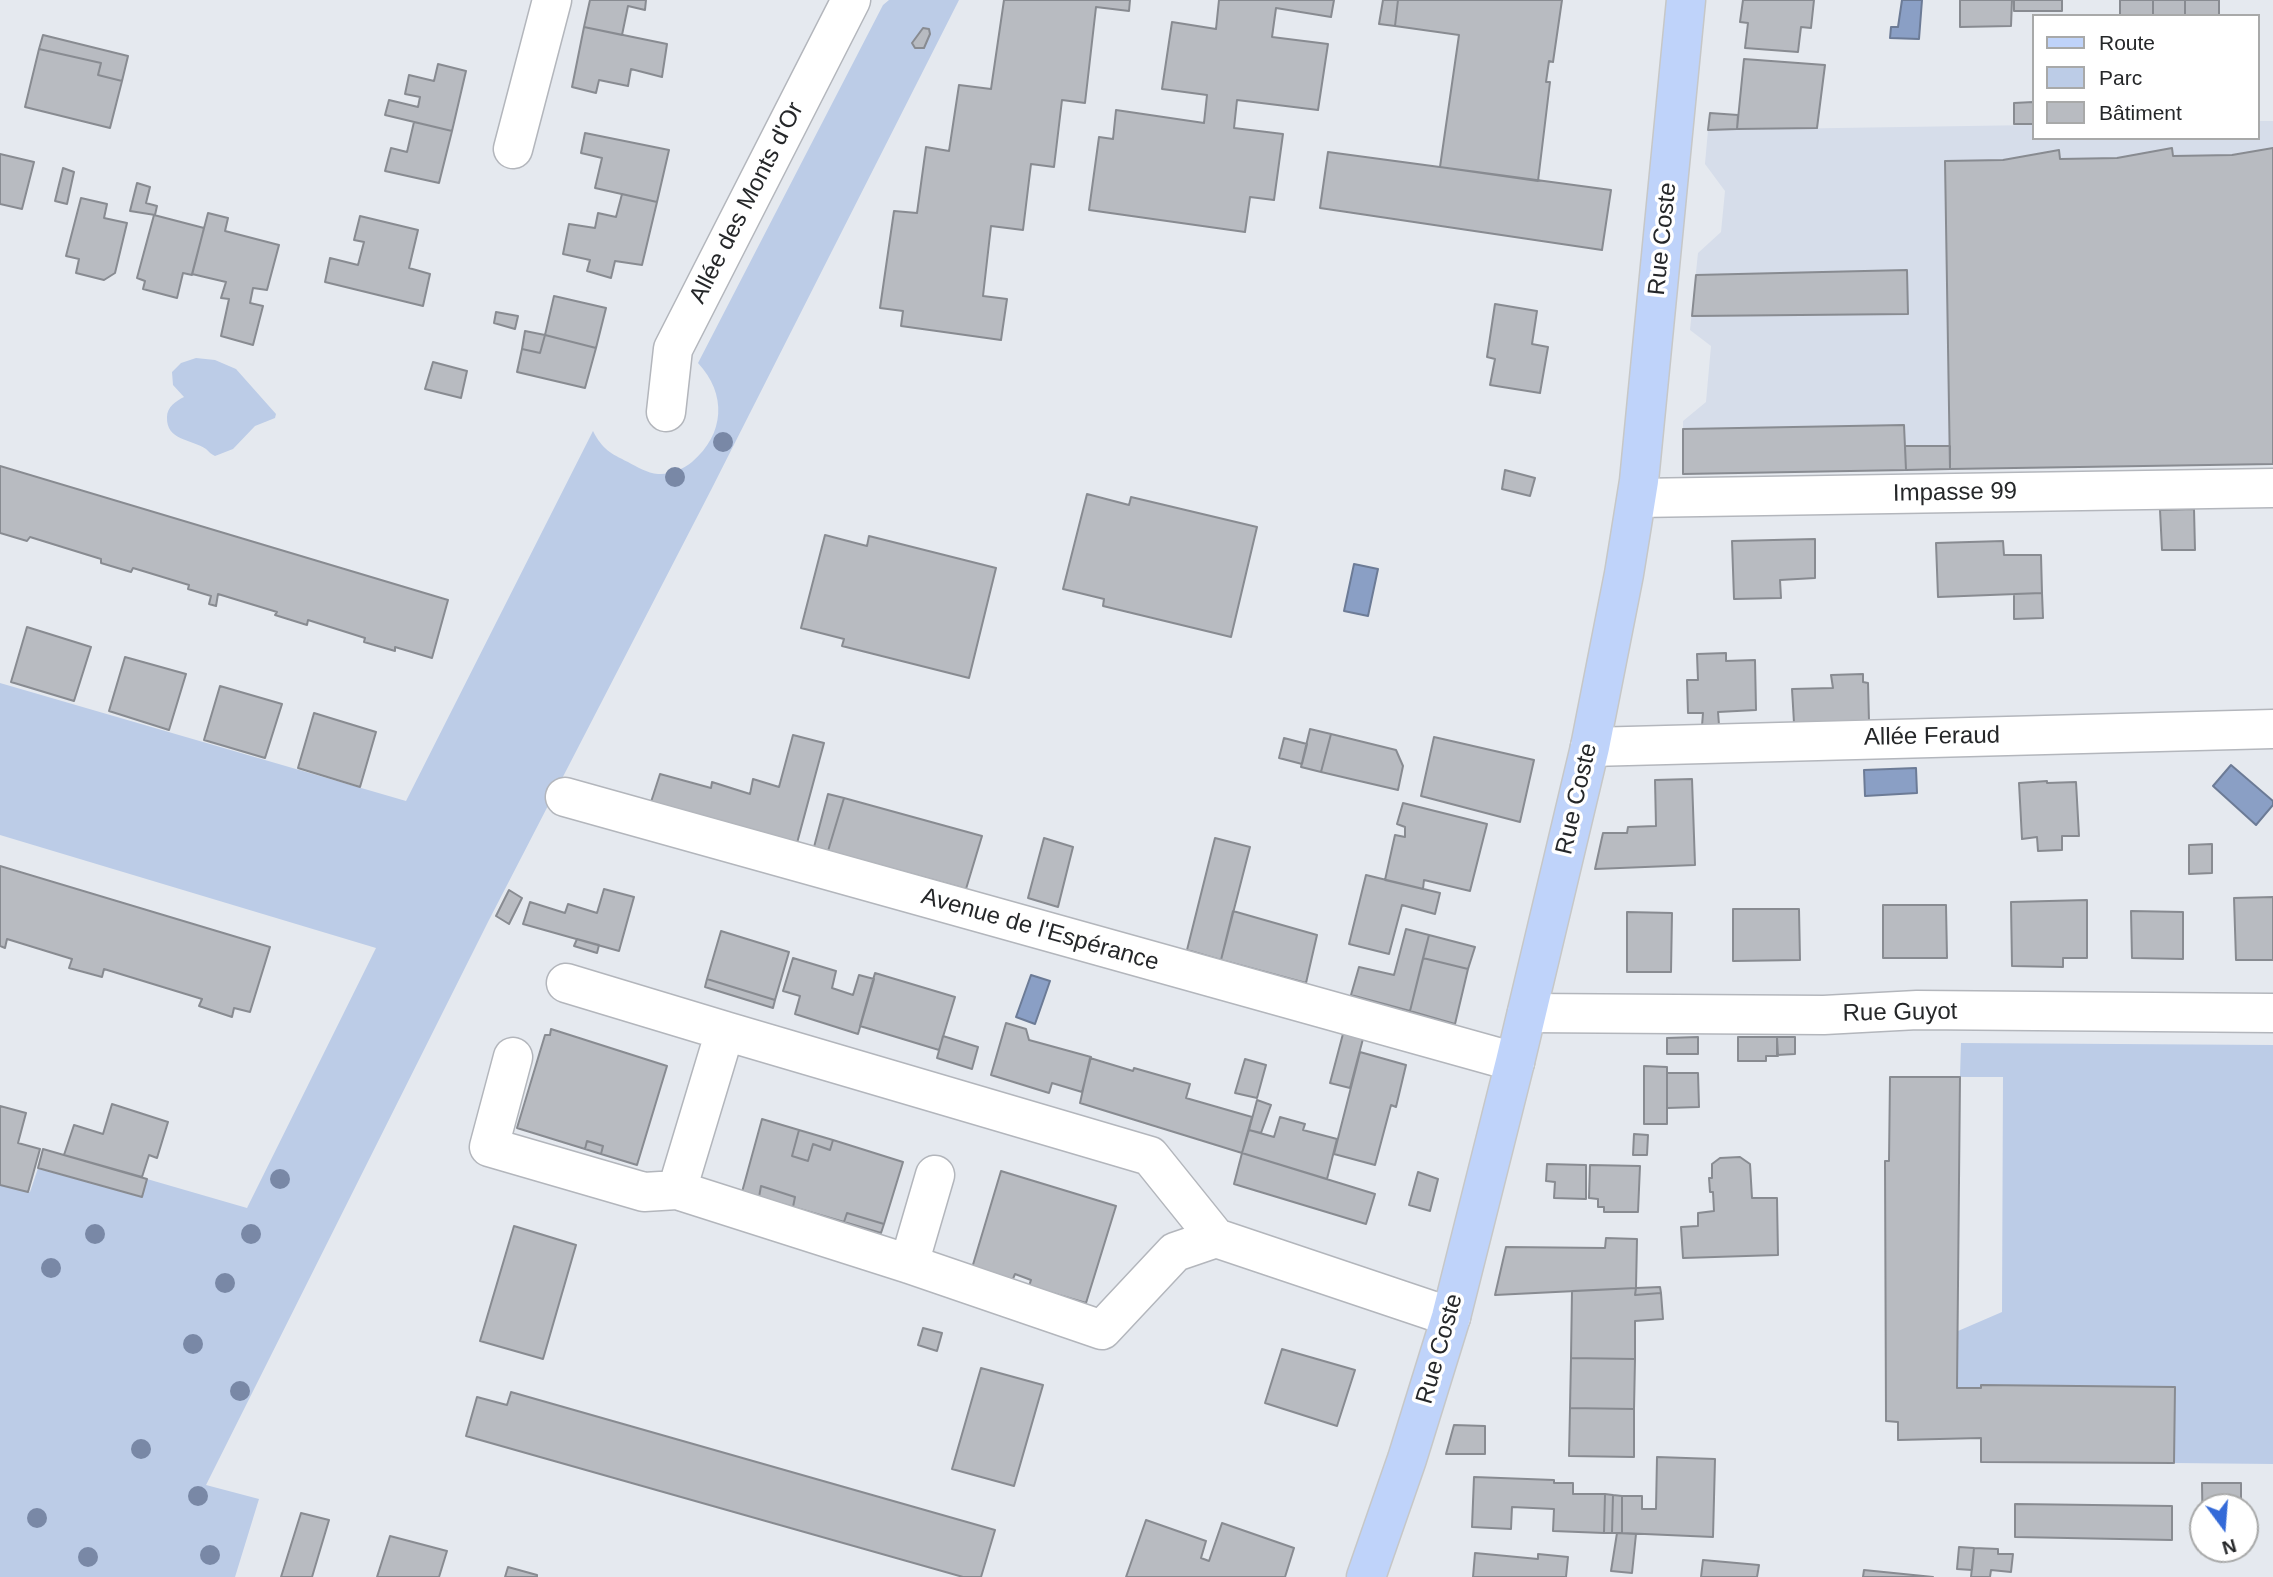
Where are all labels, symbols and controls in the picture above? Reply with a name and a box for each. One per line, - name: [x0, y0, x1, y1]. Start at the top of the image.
- legend: [2032, 14, 2259, 140]
- text: Route: [2099, 31, 2155, 54]
- text: Parc: [2099, 66, 2142, 89]
- street label: Allée des Monts d'Or: [684, 98, 810, 308]
- text: Bâtiment: [2099, 101, 2182, 124]
- street label: Rue Coste: [1643, 181, 1683, 297]
- street label: Impasse 99: [1893, 478, 2017, 508]
- street label: Allée Feraud: [1864, 721, 2000, 753]
- street label: Rue Coste: [1550, 741, 1604, 857]
- street label: Avenue de l'Espérance: [918, 882, 1162, 978]
- street label: Rue Guyot: [1842, 998, 1958, 1028]
- street label: Rue Coste: [1411, 1291, 1469, 1407]
- north arrow: [2189, 1493, 2259, 1563]
- text: N: [2220, 1535, 2239, 1559]

